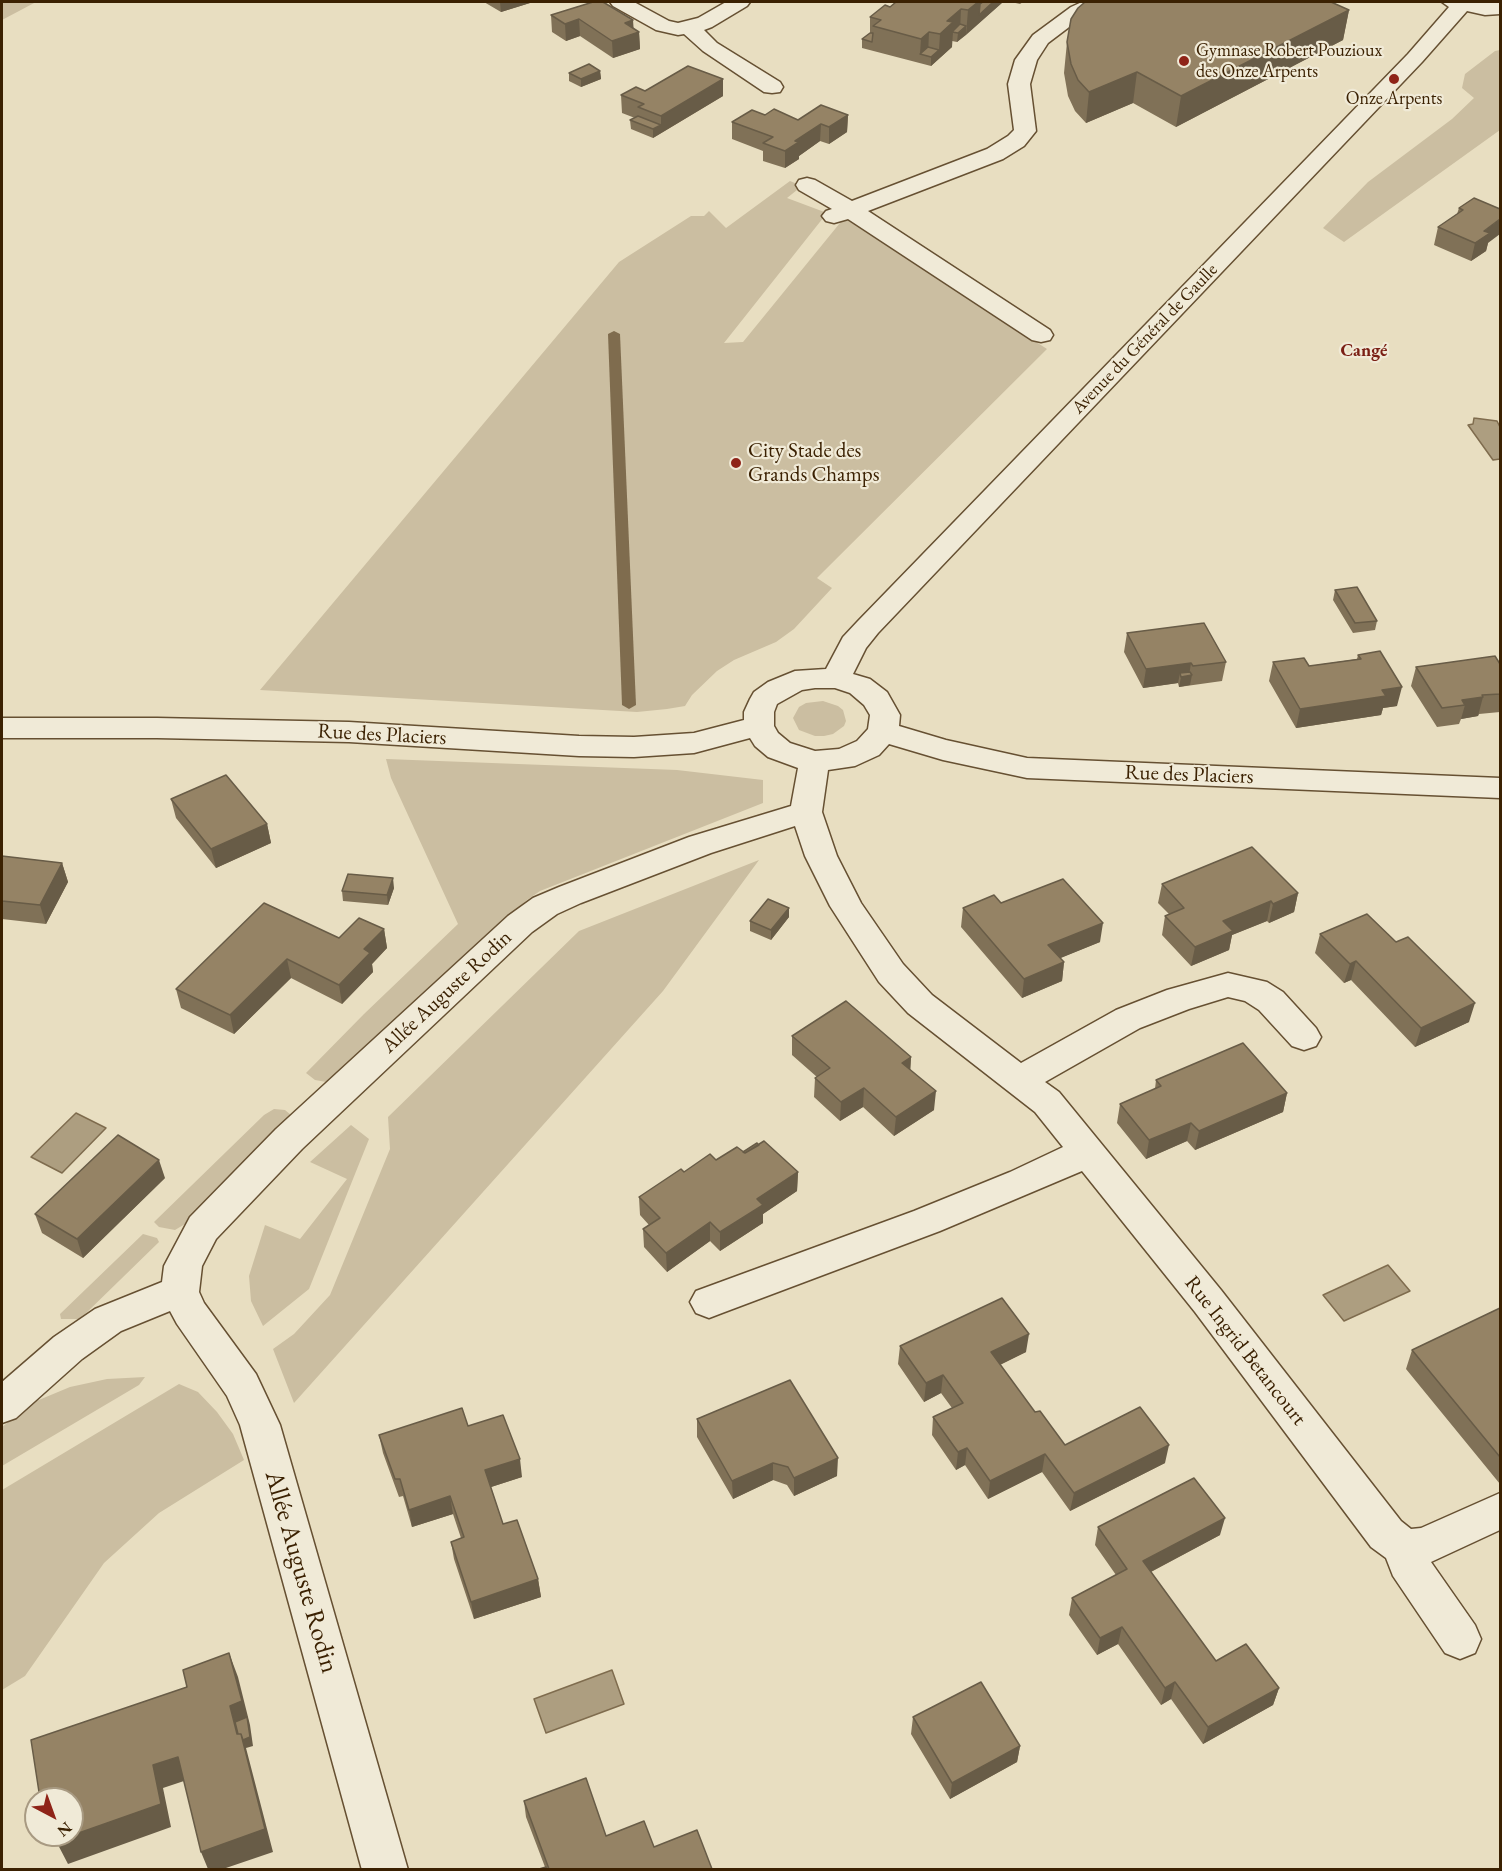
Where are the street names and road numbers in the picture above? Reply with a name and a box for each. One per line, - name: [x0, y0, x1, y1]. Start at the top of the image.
- street label: Avenue du Général de Gaulle: [1068, 259, 1222, 419]
- street label: Rue des Placiers: [317, 719, 447, 751]
- street label: Rue des Placiers: [1124, 760, 1254, 790]
- street label: Allée Auguste Rodin: [377, 925, 517, 1059]
- street label: Rue Ingrid Betancourt: [1179, 1271, 1311, 1431]
- street label: Allée Auguste Rodin: [257, 1467, 345, 1677]

